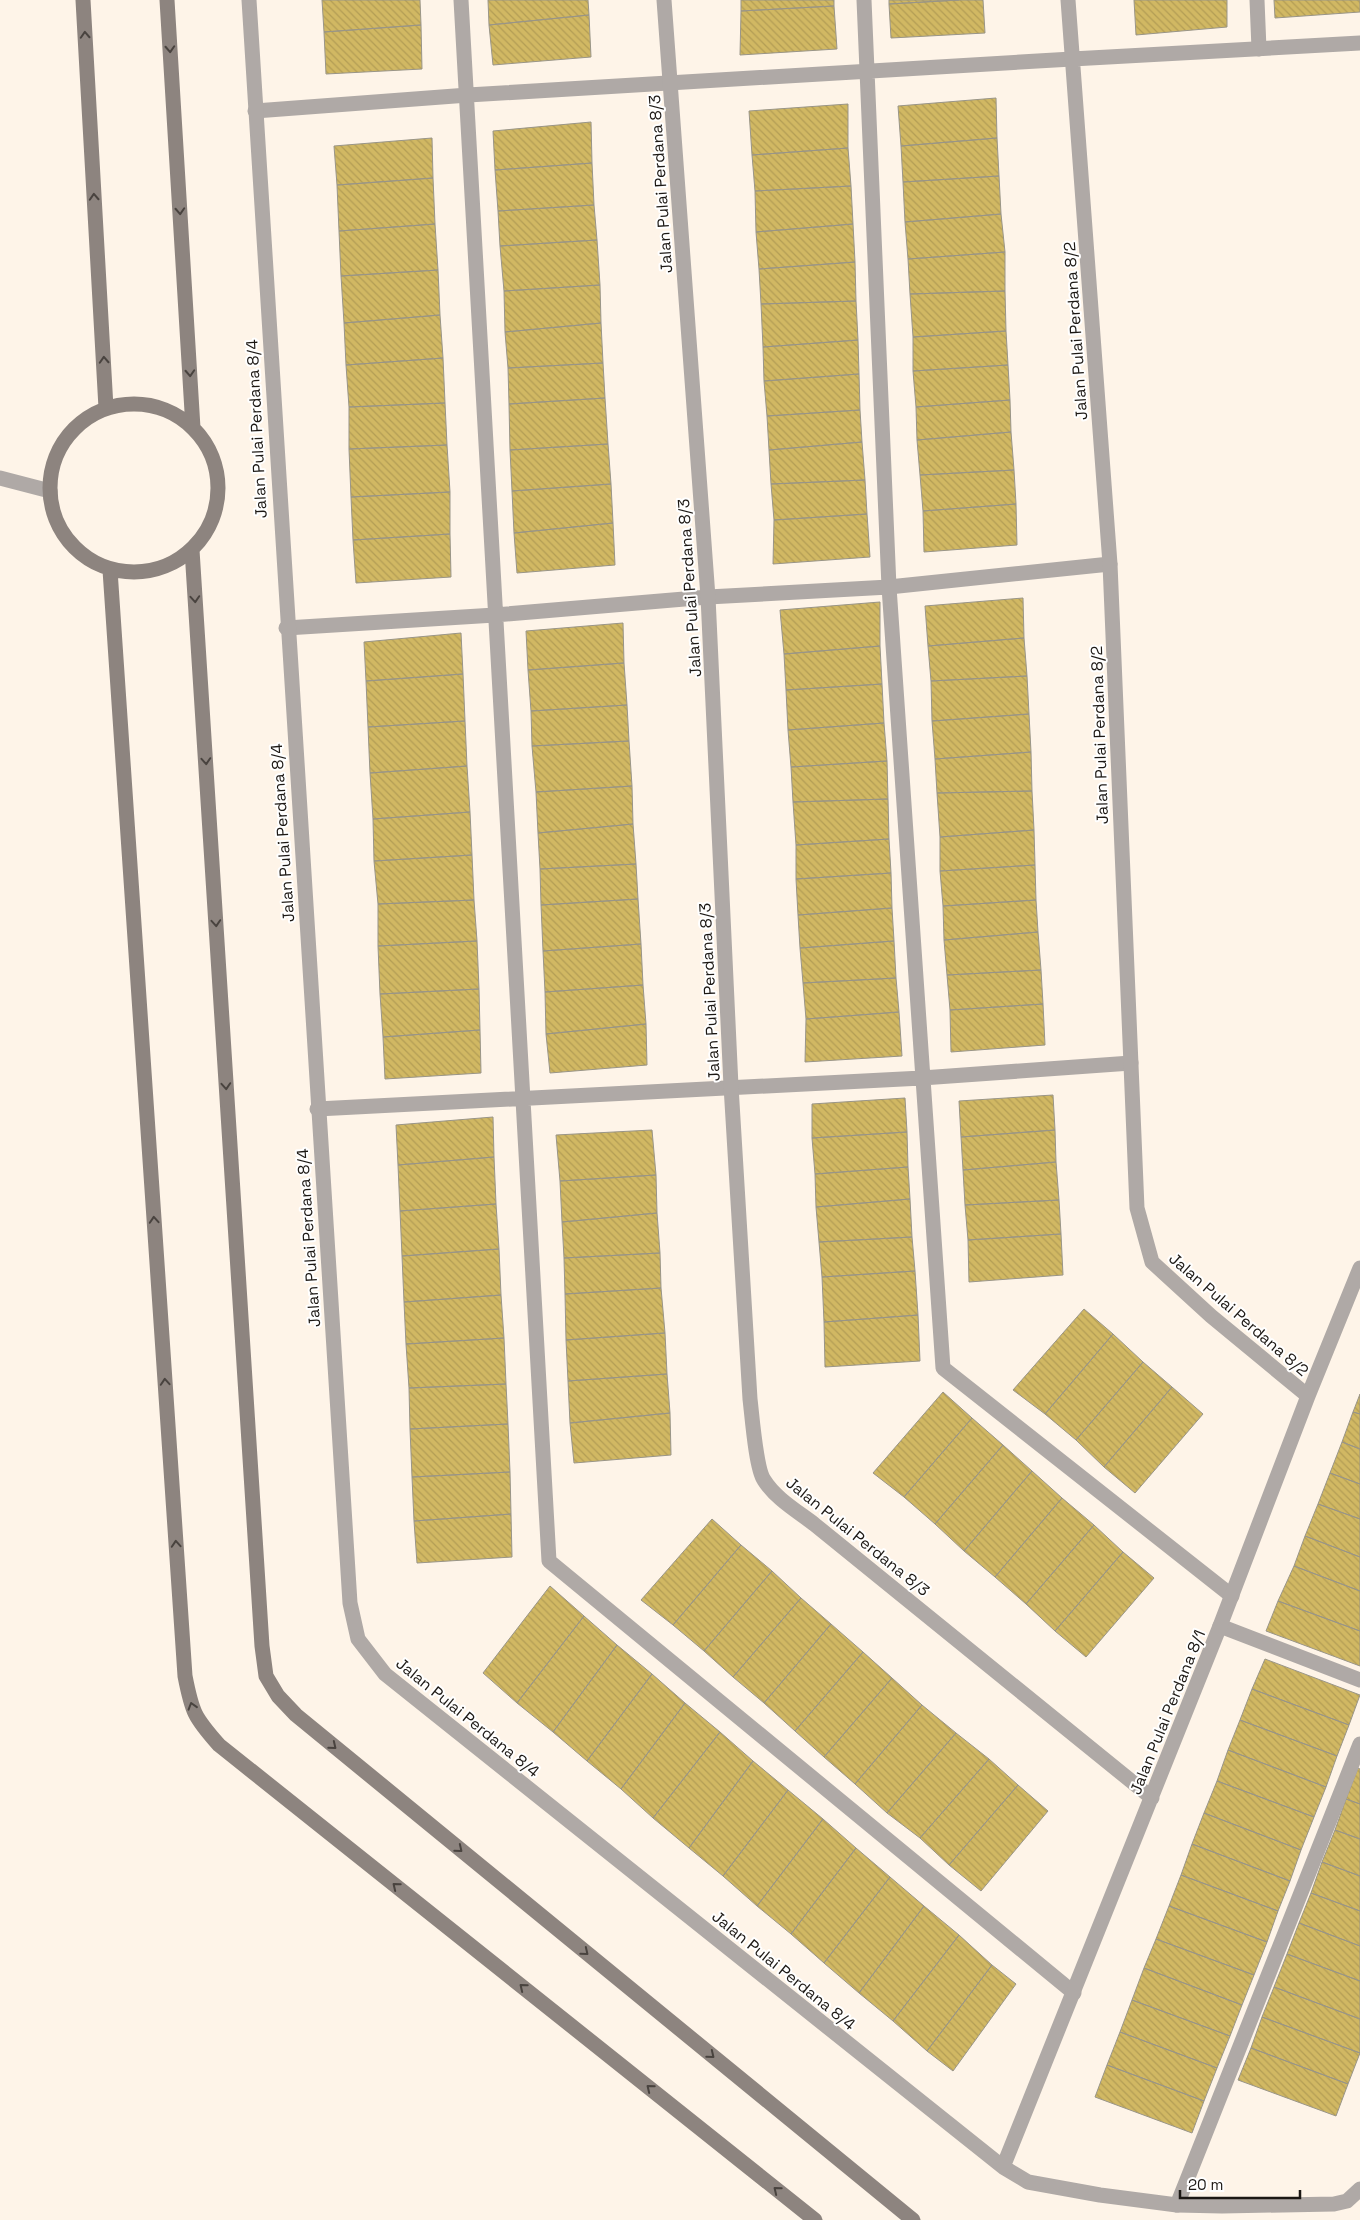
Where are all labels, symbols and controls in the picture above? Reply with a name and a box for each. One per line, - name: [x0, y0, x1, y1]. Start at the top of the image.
- one-way arrow: [79, 31, 90, 39]
- one-way arrow: [165, 45, 176, 53]
- street label: Jalan Pulai Perdana 8/3: [644, 94, 677, 274]
- one-way arrow: [89, 193, 100, 201]
- one-way arrow: [174, 207, 185, 215]
- street label: Jalan Pulai Perdana 8/2: [1059, 241, 1092, 421]
- street label: Jalan Pulai Perdana 8/4: [241, 339, 272, 519]
- one-way arrow: [98, 355, 109, 363]
- one-way arrow: [184, 369, 195, 377]
- street label: Jalan Pulai Perdana 8/3: [673, 498, 706, 678]
- one-way arrow: [190, 595, 201, 603]
- street label: Jalan Pulai Perdana 8/2: [1086, 645, 1113, 825]
- street label: Jalan Pulai Perdana 8/4: [266, 743, 299, 923]
- one-way arrow: [200, 757, 211, 765]
- street label: Jalan Pulai Perdana 8/3: [694, 902, 725, 1082]
- one-way arrow: [211, 920, 222, 928]
- one-way arrow: [221, 1082, 232, 1090]
- street label: Jalan Pulai Perdana 8/4: [292, 1148, 325, 1328]
- one-way arrow: [149, 1216, 160, 1224]
- street label: Jalan Pulai Perdana 8/2: [1164, 1248, 1313, 1381]
- one-way arrow: [160, 1378, 171, 1386]
- street label: Jalan Pulai Perdana 8/3: [782, 1472, 934, 1601]
- one-way arrow: [171, 1540, 182, 1548]
- street label: Jalan Pulai Perdana 8/1: [1125, 1627, 1210, 1798]
- street label: Jalan Pulai Perdana 8/4: [392, 1653, 544, 1782]
- one-way arrow: [187, 1702, 197, 1710]
- one-way arrow: [328, 1741, 337, 1750]
- one-way arrow: [454, 1843, 463, 1852]
- one-way arrow: [393, 1883, 402, 1891]
- street label: Jalan Pulai Perdana 8/4: [708, 1906, 860, 2035]
- one-way arrow: [579, 1946, 588, 1954]
- one-way arrow: [520, 1984, 529, 1992]
- one-way arrow: [705, 2049, 714, 2057]
- one-way arrow: [647, 2086, 656, 2094]
- scale bar: [1180, 2168, 1300, 2200]
- text: 20 m: [1188, 2175, 1223, 2194]
- one-way arrow: [774, 2187, 783, 2195]

